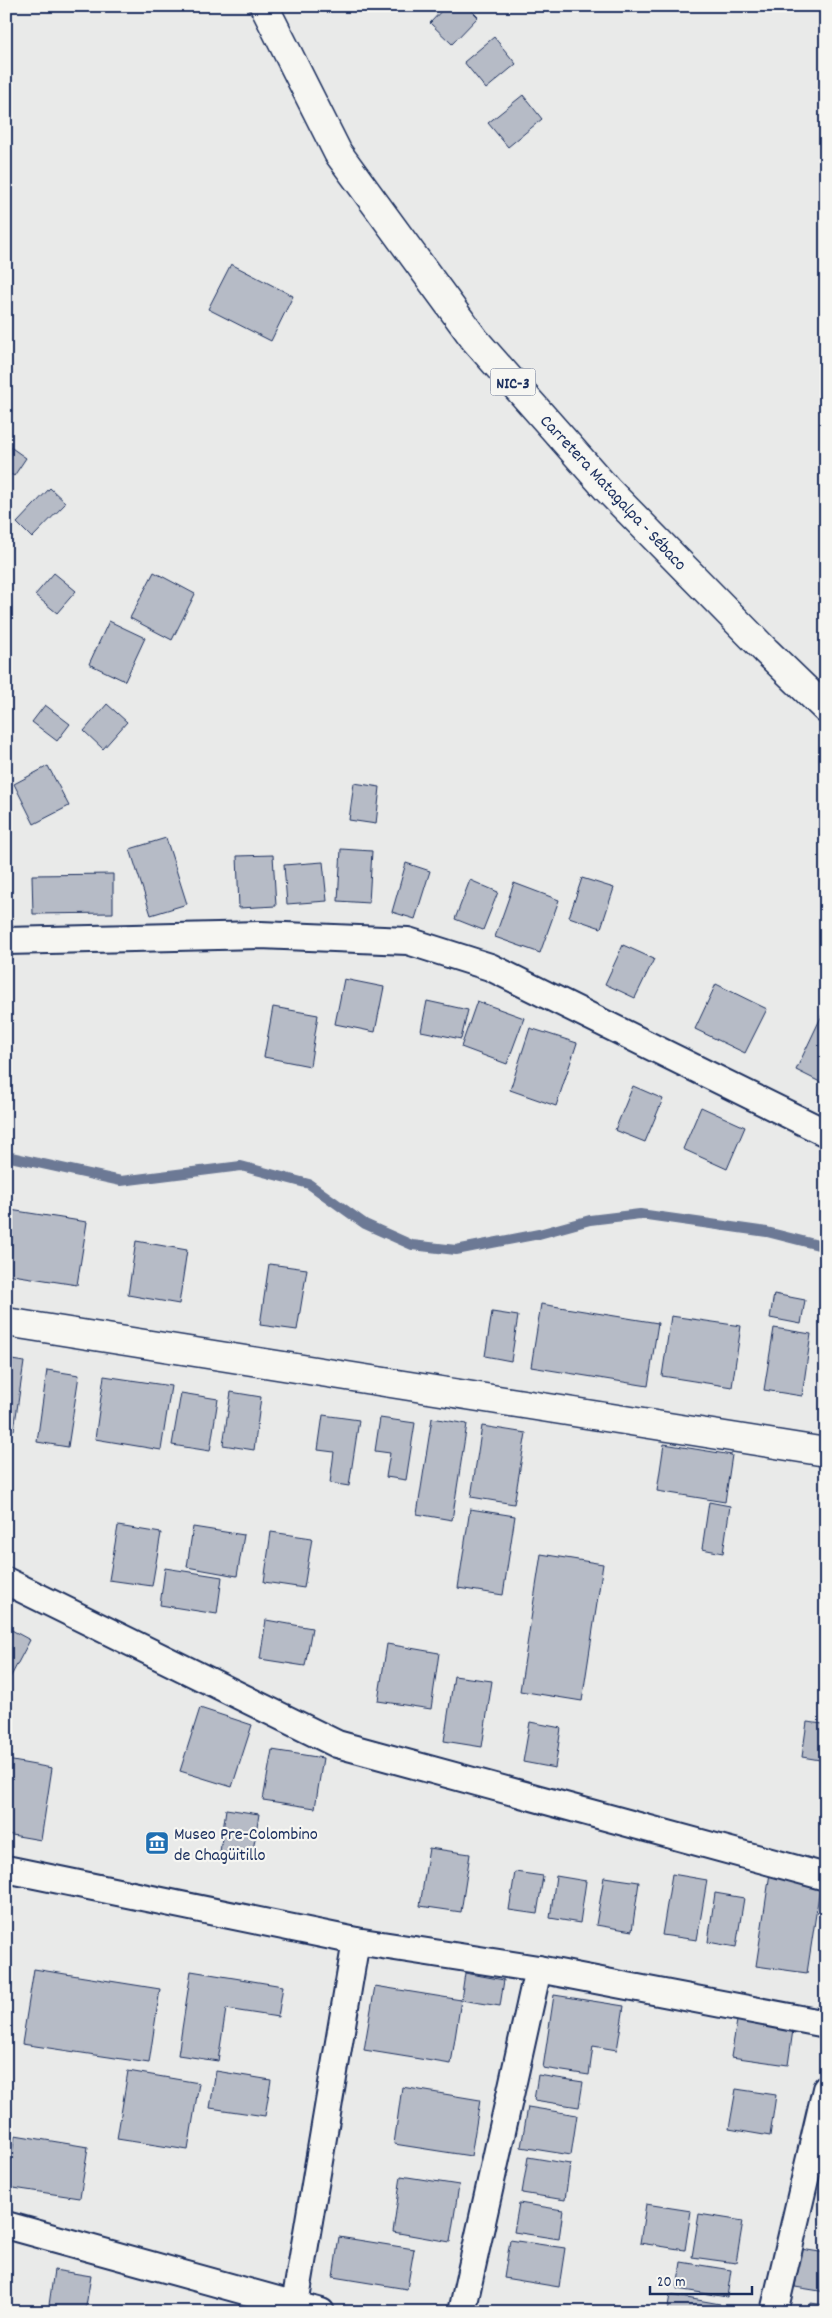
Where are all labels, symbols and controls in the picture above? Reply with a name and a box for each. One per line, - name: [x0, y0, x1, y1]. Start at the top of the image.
- road number: NIC-3: [490, 368, 536, 396]
- street label: Carretera Matagalpa - Sébaco: [533, 410, 691, 577]
- place label: Museo Pre-Colombino de Chagüitillo: [174, 1823, 318, 1869]
- museum icon: Museo Pre-Colombino de Chagüitillo: [144, 1830, 170, 1856]
- scale bar: [650, 2263, 752, 2295]
- text: 20 m: [657, 2272, 685, 2294]

